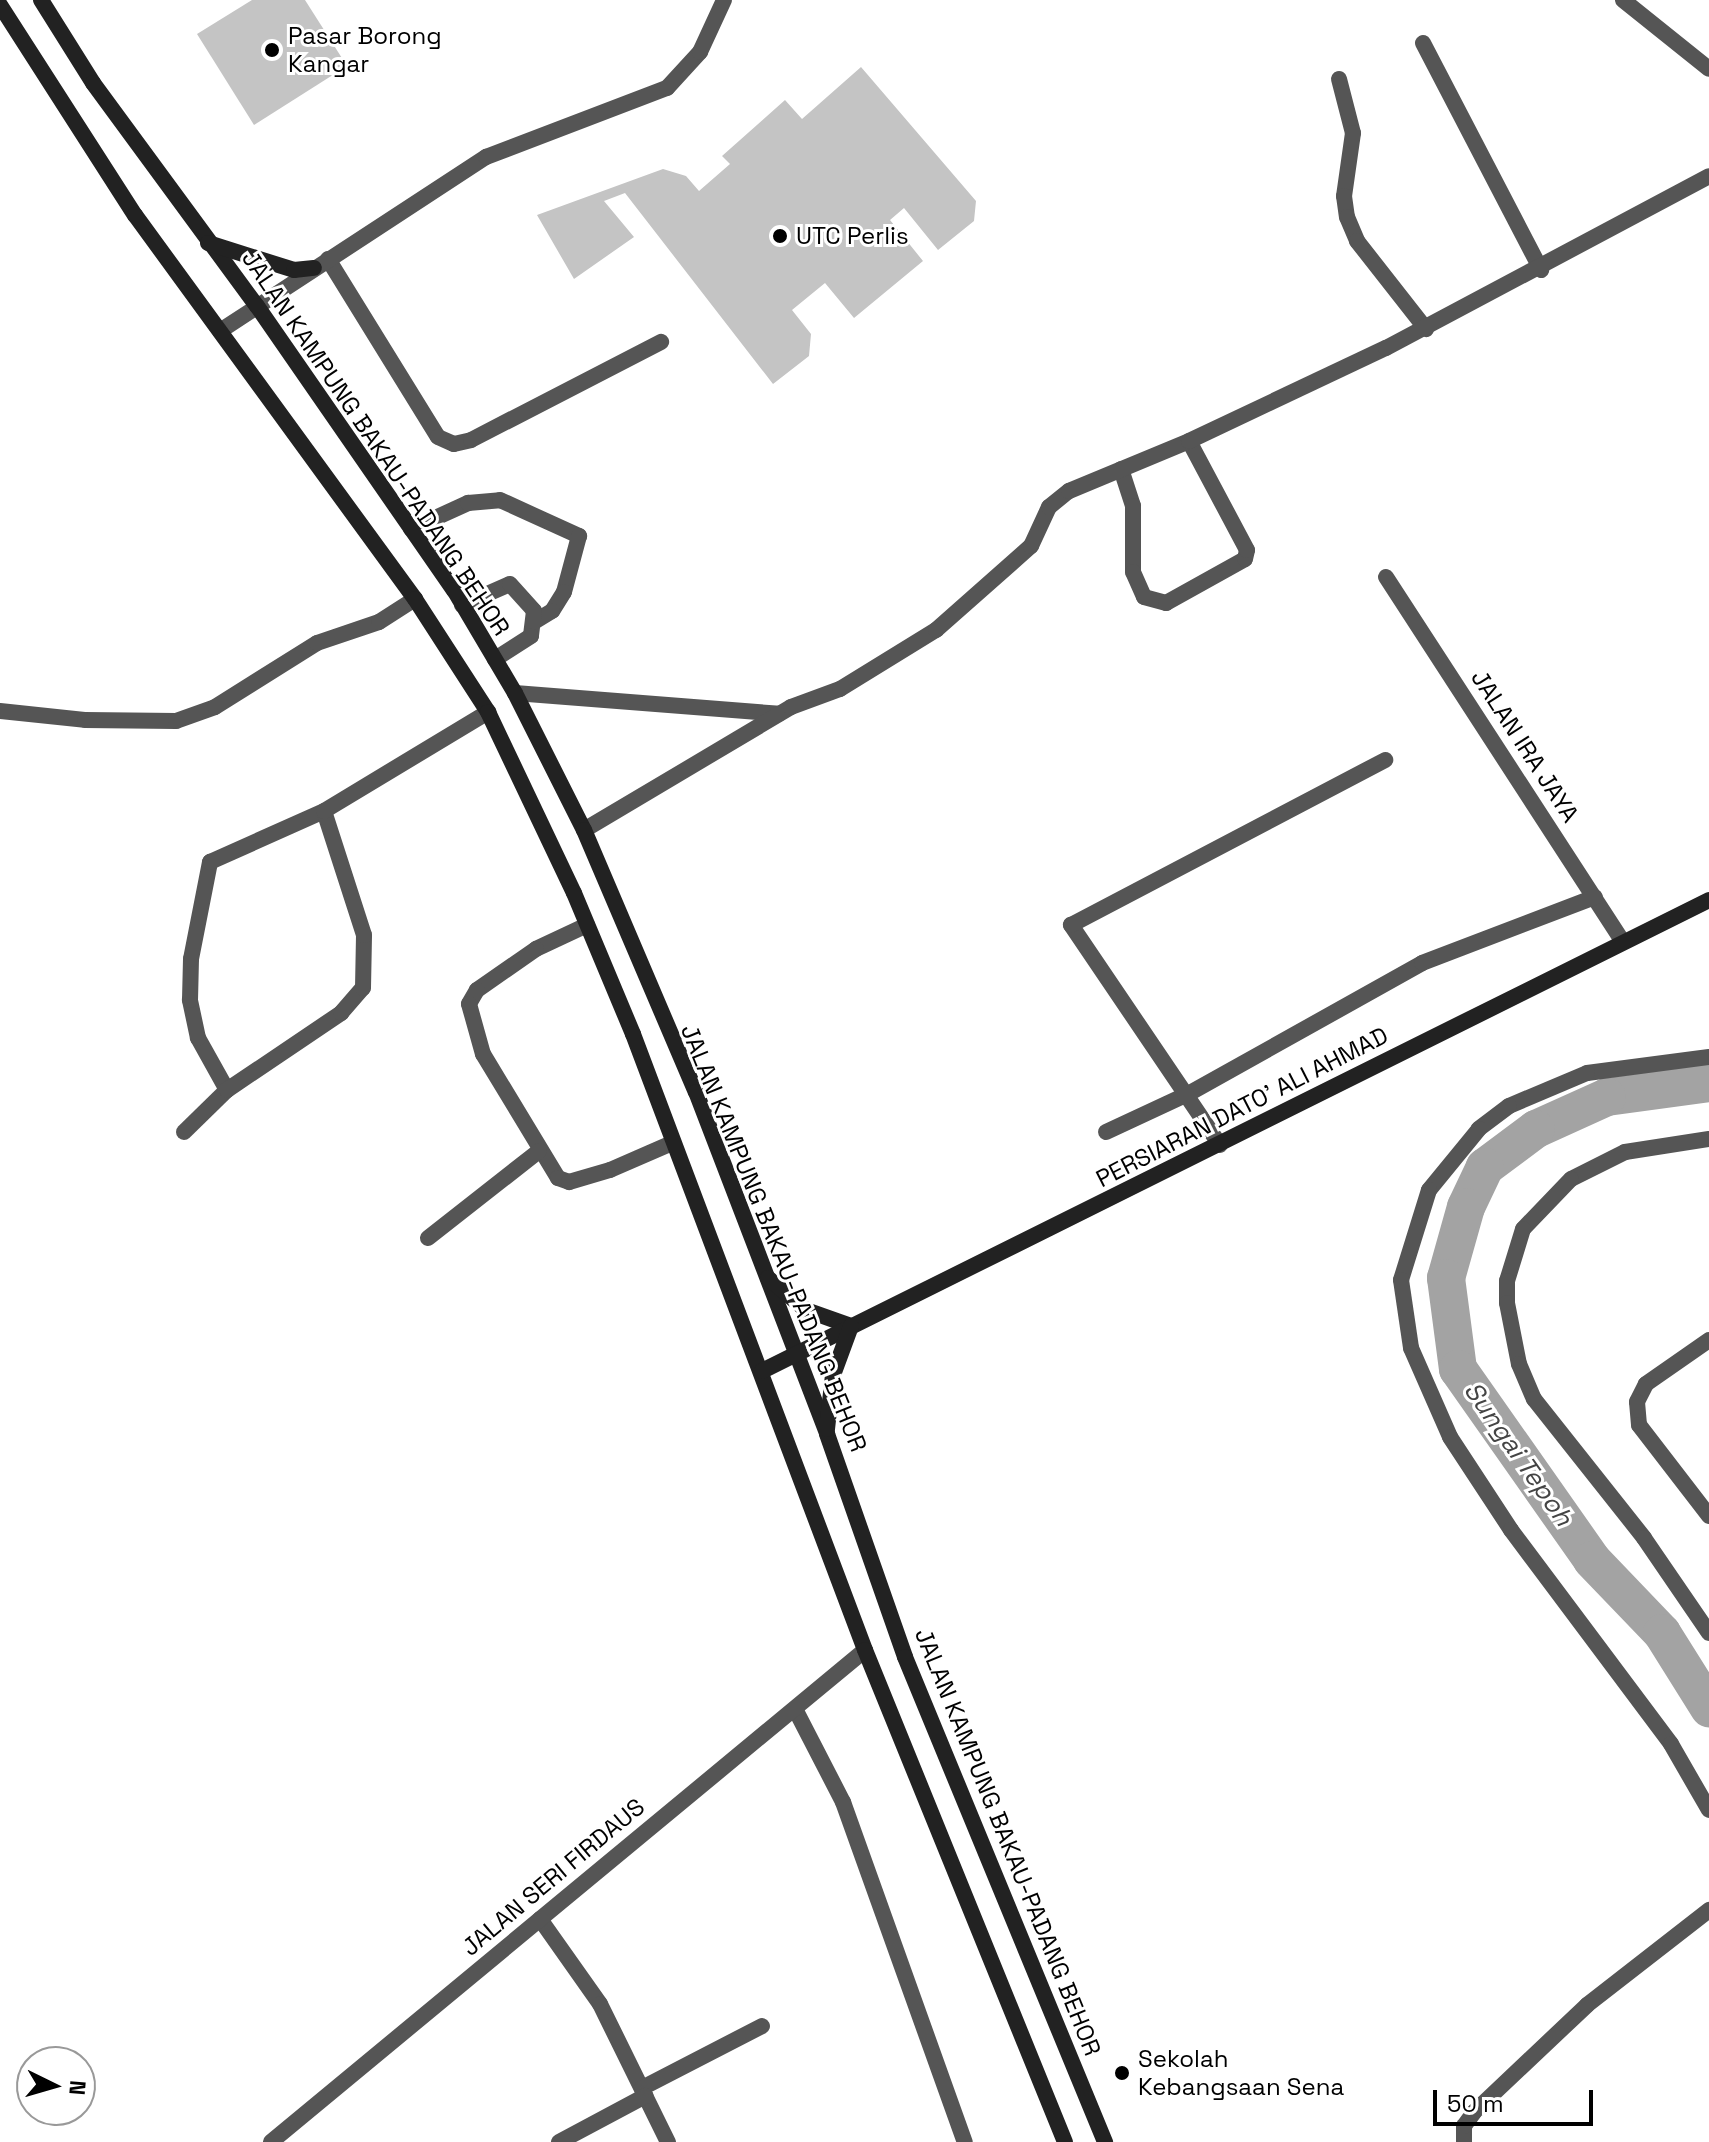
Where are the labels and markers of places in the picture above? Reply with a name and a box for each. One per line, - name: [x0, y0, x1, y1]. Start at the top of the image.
- place label: Pasar Borong Kangar: [288, 22, 442, 78]
- marker: Pasar Borong Kangar: [263, 41, 281, 59]
- place label: UTC Perlis: [796, 222, 909, 250]
- marker: UTC Perlis: [771, 227, 789, 245]
- place label: Sekolah Kebangsaan Sena: [1138, 2045, 1344, 2101]
- marker: Sekolah Kebangsaan Sena: [1113, 2064, 1131, 2082]

